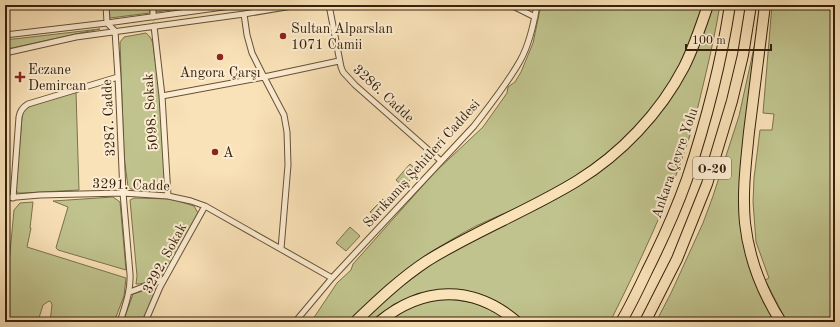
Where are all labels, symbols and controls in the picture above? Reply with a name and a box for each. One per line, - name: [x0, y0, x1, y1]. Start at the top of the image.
- place label: Sultan Alparslan 1071 Camii: [291, 22, 393, 52]
- scale bar: [686, 26, 771, 52]
- marker: Sultan Alparslan 1071 Camii: [278, 31, 288, 41]
- text: 100 m: [692, 35, 726, 47]
- marker: Angora Çarşı: [215, 52, 225, 62]
- street label: 3286. Cadde: [350, 62, 416, 125]
- place label: Eczane Demircan: [28, 63, 87, 93]
- place label: Angora Çarşı: [179, 66, 261, 80]
- marker: Eczane Demircan: [15, 72, 25, 82]
- street label: 5098. Sokak: [141, 73, 161, 151]
- street label: 3287. Cadde: [100, 79, 118, 157]
- street label: Sarıkamış Şehitleri Caddesi: [361, 97, 483, 230]
- street label: Ankara Çevre Yolu: [649, 106, 701, 220]
- place label: A: [223, 146, 234, 160]
- marker: A: [210, 147, 220, 157]
- road number: O-20: [693, 157, 731, 179]
- street label: 3291. Cadde: [92, 177, 170, 193]
- street label: 3292. Sokak: [141, 221, 189, 296]

